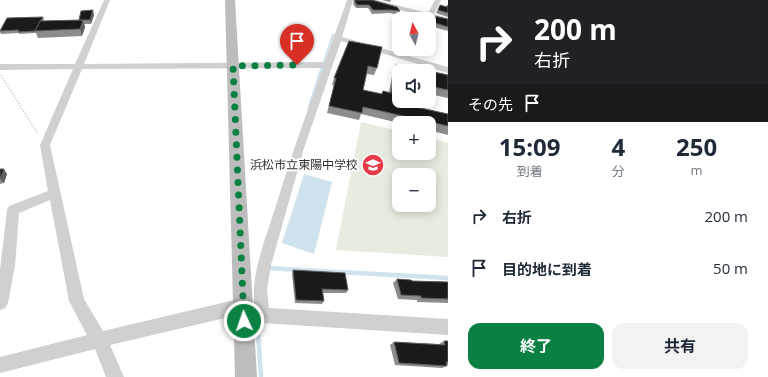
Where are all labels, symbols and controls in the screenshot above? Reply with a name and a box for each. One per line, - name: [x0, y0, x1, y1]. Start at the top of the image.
- text: 200 m: [534, 10, 617, 48]
- north arrow: [392, 12, 436, 56]
- map controls: [392, 12, 436, 212]
- icon: right: [468, 16, 520, 68]
- pin: [280, 24, 314, 65]
- icon: arrive: [286, 30, 308, 52]
- text: 右折: [534, 48, 570, 72]
- button: sound: [392, 64, 436, 108]
- icon: arrive: [521, 92, 543, 114]
- text: その先: [468, 94, 513, 114]
- button: +: [392, 116, 436, 160]
- text: 15:09: [499, 130, 561, 163]
- text: 4: [611, 130, 625, 163]
- text: 250: [676, 130, 717, 163]
- school or university icon: 浜松市立東陽中学校: [360, 152, 386, 178]
- place label: 浜松市立東陽中学校: [250, 156, 358, 173]
- text: m: [691, 161, 703, 179]
- text: 到着: [517, 162, 543, 180]
- text: 分: [612, 162, 625, 180]
- button: −: [392, 168, 436, 212]
- icon: right: [468, 205, 490, 227]
- text: 200 m: [704, 206, 748, 226]
- text: 右折: [502, 207, 532, 227]
- icon: arrive: [468, 257, 490, 279]
- text: 50 m: [713, 258, 748, 278]
- text: 目的地に到着: [502, 259, 592, 279]
- position arrow: [223, 300, 265, 342]
- button: 終了: [468, 323, 604, 369]
- button: 共有: [612, 323, 748, 369]

